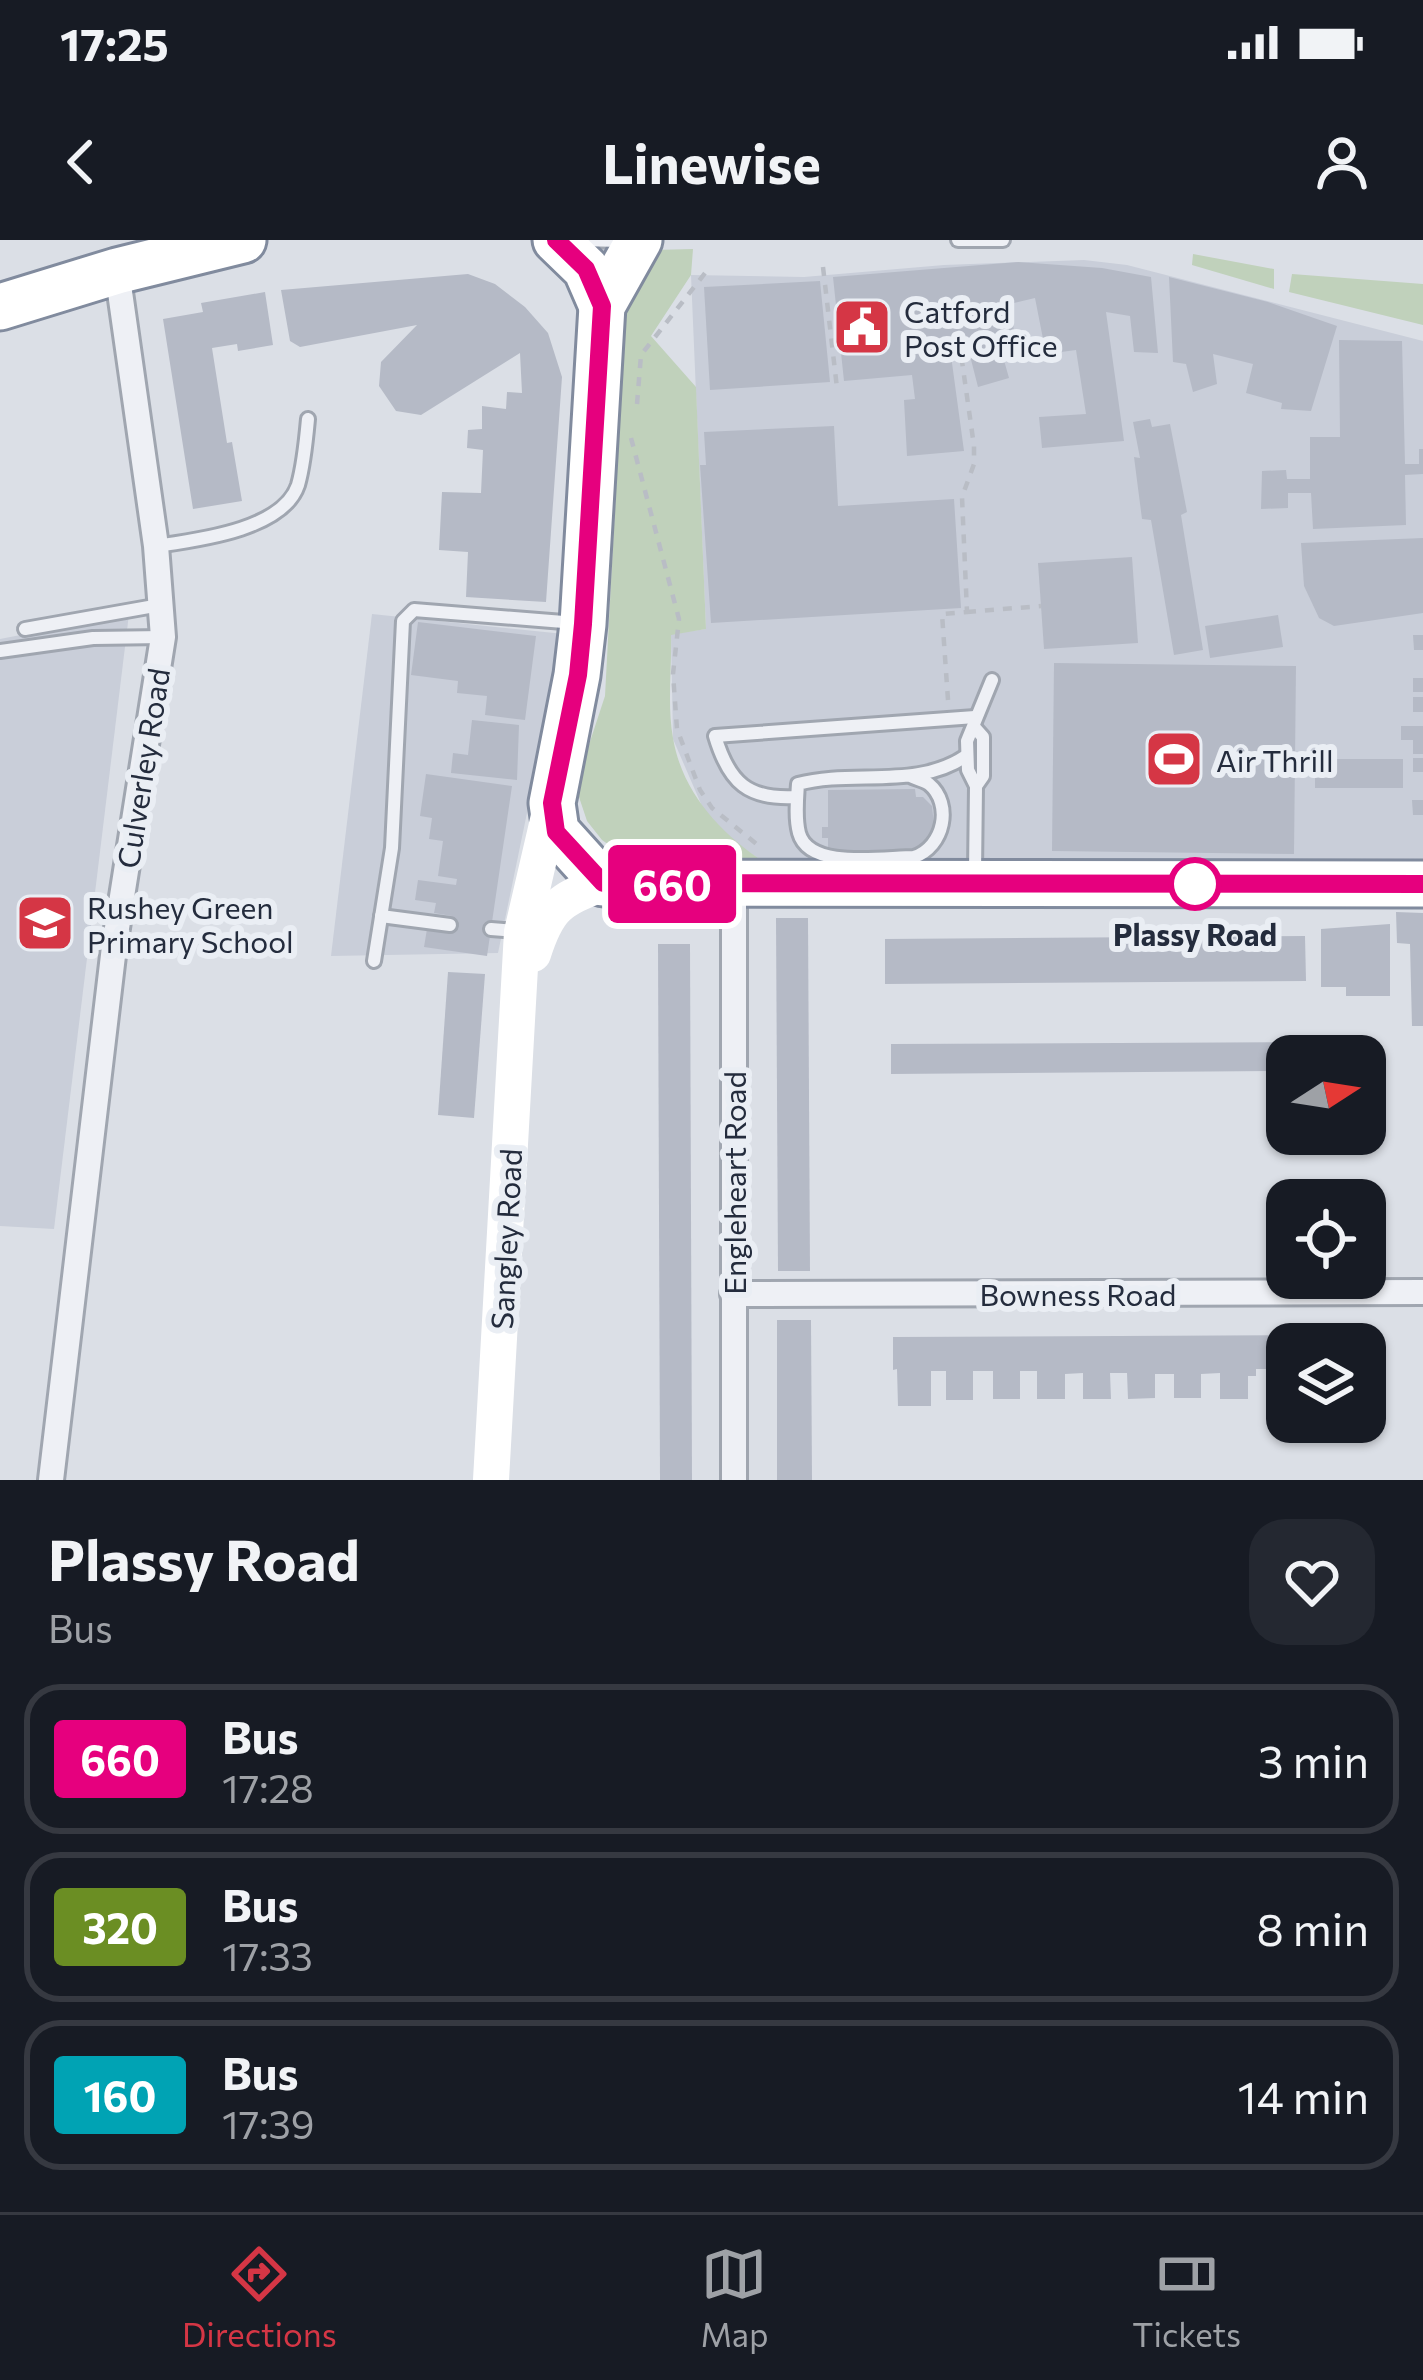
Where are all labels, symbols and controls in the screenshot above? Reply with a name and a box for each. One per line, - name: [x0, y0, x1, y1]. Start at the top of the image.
- text: 17:25: [60, 15, 169, 70]
- icon: back: [48, 129, 114, 195]
- text: Linewise: [602, 129, 821, 195]
- icon: person: [1309, 129, 1375, 195]
- place label: Catford Post Office: [904, 292, 1057, 363]
- public building icon: Catford Post Office: [831, 296, 893, 358]
- street label: Culverley Road: [108, 665, 176, 871]
- sports icon: Air Thrill: [1143, 728, 1205, 790]
- place label: Air Thrill: [1216, 741, 1334, 778]
- line badge: 660: [603, 845, 741, 923]
- text: 660: [632, 858, 712, 910]
- marker: Plassy Road: [1170, 859, 1220, 909]
- place label: Rushey Green Primary School: [87, 888, 294, 959]
- school or university icon: Rushey Green Primary School: [14, 892, 76, 954]
- place label: Plassy Road: [1113, 915, 1277, 952]
- north arrow: [1266, 1035, 1386, 1155]
- map controls: [1266, 1035, 1386, 1443]
- street label: Engleheart Road: [715, 1071, 752, 1295]
- street label: Sangley Road: [482, 1148, 528, 1330]
- button: locate: [1266, 1179, 1386, 1299]
- street label: Bowness Road: [980, 1275, 1176, 1312]
- button: layers: [1266, 1323, 1386, 1443]
- button: heart: [1249, 1519, 1375, 1645]
- text: Plassy Road: [48, 1523, 360, 1593]
- text: Bus: [48, 1603, 113, 1651]
- text: Bus: [222, 1708, 298, 1763]
- text: 3 min: [1258, 1732, 1369, 1787]
- text: 660: [80, 1733, 160, 1785]
- text: 17:28: [222, 1763, 314, 1811]
- text: Bus: [222, 1876, 298, 1931]
- text: 8 min: [1256, 1900, 1369, 1955]
- text: 320: [82, 1901, 158, 1953]
- text: 17:33: [222, 1931, 313, 1979]
- text: Bus: [222, 2044, 298, 2099]
- text: 14 min: [1238, 2068, 1369, 2123]
- text: 160: [84, 2069, 156, 2121]
- text: 17:39: [222, 2099, 314, 2147]
- tab: Directions: [182, 2241, 337, 2354]
- tab: Map: [700, 2241, 769, 2354]
- tab: Tickets: [1132, 2241, 1241, 2354]

